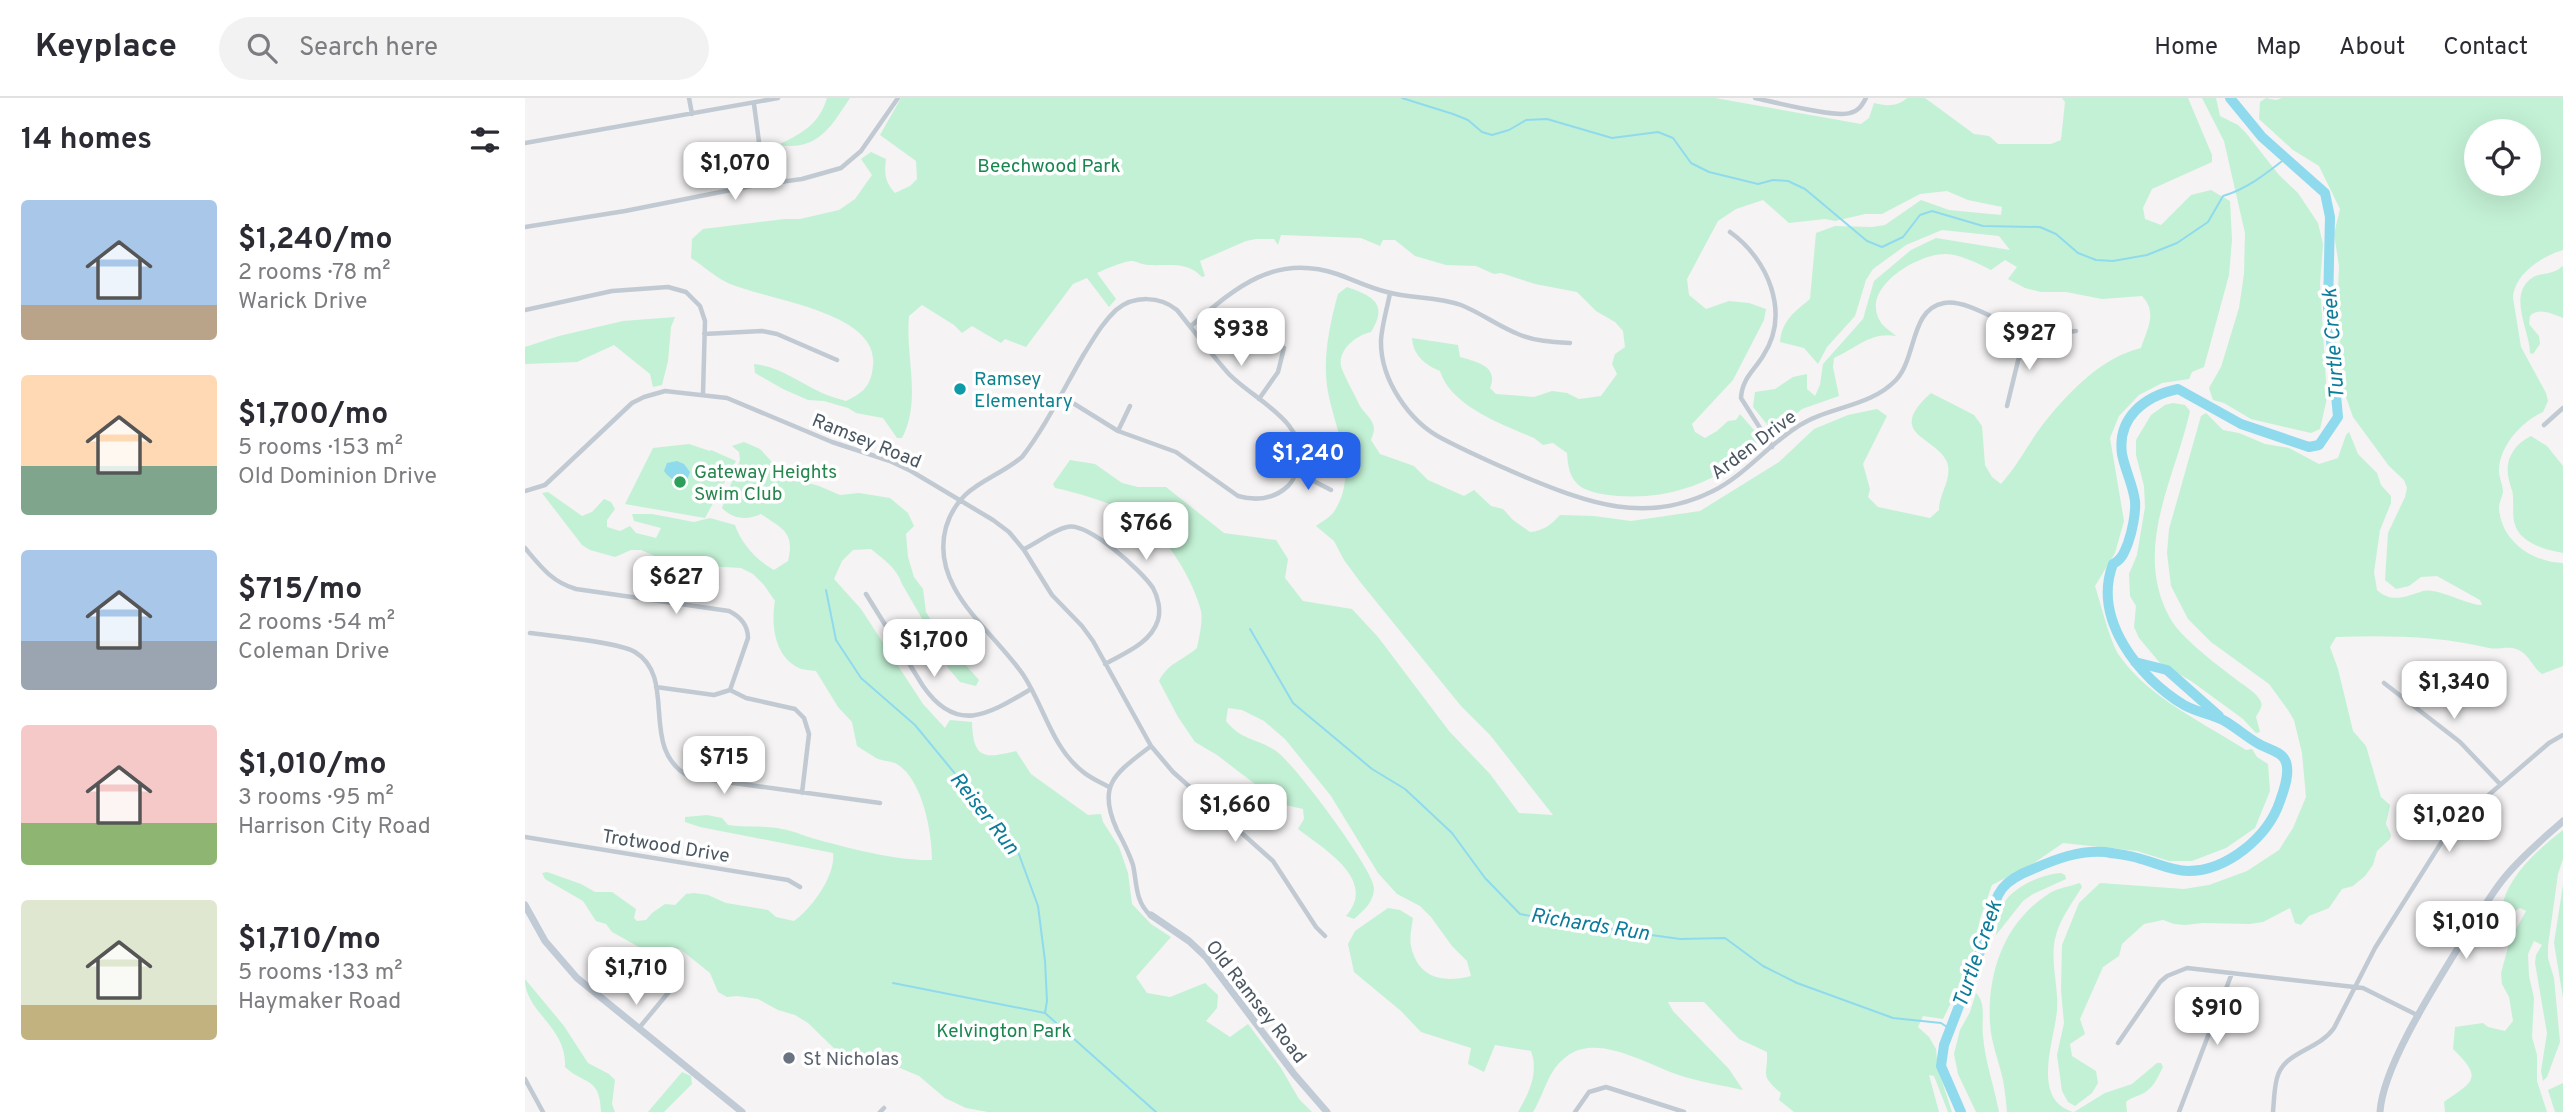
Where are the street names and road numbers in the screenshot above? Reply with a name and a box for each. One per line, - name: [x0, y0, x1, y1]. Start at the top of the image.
- street label: Arden Drive: [1707, 406, 1802, 486]
- street label: Ramsey Road: [808, 409, 924, 475]
- street label: Trotwood Drive: [600, 825, 731, 869]
- street label: Old Ramsey Road: [1200, 936, 1311, 1069]

